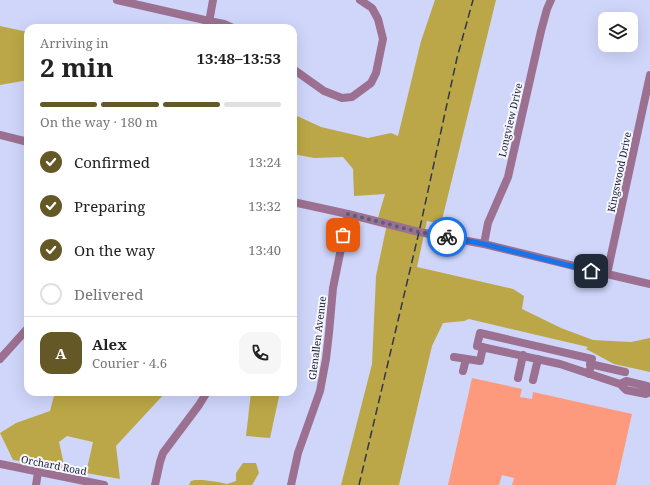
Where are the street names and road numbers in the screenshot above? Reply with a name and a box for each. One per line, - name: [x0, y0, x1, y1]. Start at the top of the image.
- street label: Longview Drive: [495, 82, 525, 158]
- street label: Kingswood Drive: [604, 131, 634, 213]
- street label: Glenallen Avenue: [305, 295, 329, 381]
- street label: Orchard Road: [20, 452, 88, 478]

